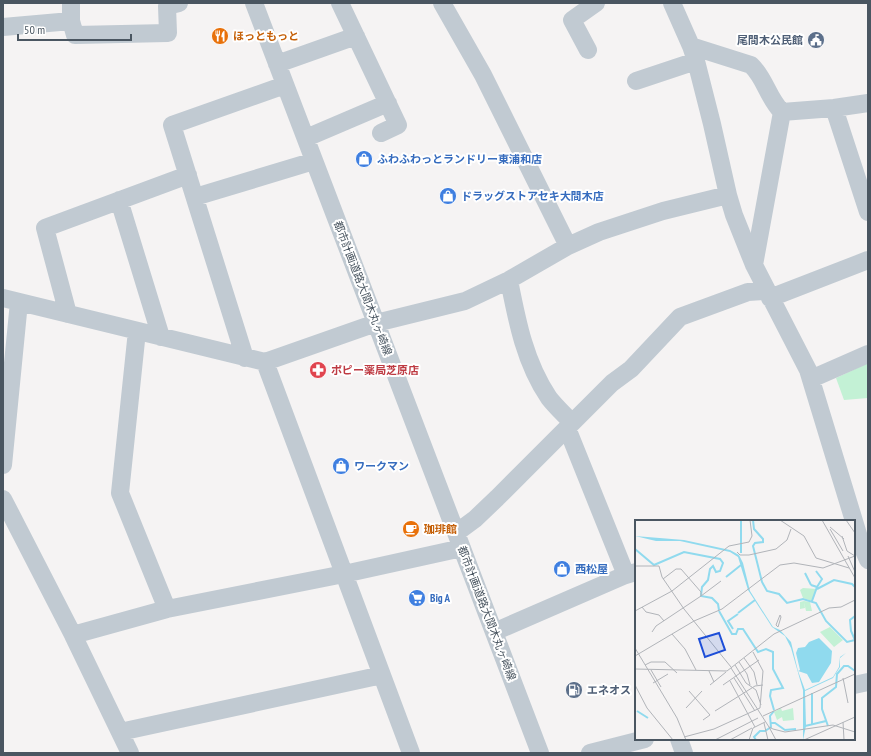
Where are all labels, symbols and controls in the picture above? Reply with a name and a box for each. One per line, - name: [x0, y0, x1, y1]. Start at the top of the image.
- scale bar: [18, 16, 131, 42]
- text: 50 m: [24, 22, 45, 37]
- restaurant icon: ほっともっと: [210, 26, 230, 46]
- place label: ほっともっと: [233, 29, 299, 43]
- public building icon: 尾間木公民館: [806, 30, 826, 50]
- place label: 尾間木公民館: [737, 33, 803, 47]
- shop icon: ふわふわっとランドリー東浦和店: [354, 149, 374, 169]
- place label: ふわふわっとランドリー東浦和店: [377, 152, 542, 166]
- shop icon: ドラッグストアセキ大間木店: [438, 186, 458, 206]
- place label: ドラッグストアセキ大間木店: [461, 189, 604, 203]
- street label: 都市計画道路大間木丸ヶ崎線: [331, 219, 395, 357]
- pharmacy icon: ポピー薬局芝原店: [308, 360, 328, 380]
- place label: ポピー薬局芝原店: [331, 363, 419, 377]
- shop icon: ワークマン: [331, 456, 351, 476]
- place label: ワークマン: [354, 459, 409, 473]
- cafe icon: 珈琲館: [401, 519, 421, 539]
- inset map: [635, 520, 855, 740]
- place label: 珈琲館: [424, 522, 457, 536]
- street label: 都市計画道路大間木丸ヶ崎線: [455, 544, 519, 682]
- shop icon: 西松屋: [552, 559, 572, 579]
- place label: 西松屋: [575, 562, 608, 576]
- supermarket icon: Big A: [407, 588, 427, 608]
- place label: Big A: [430, 591, 451, 605]
- fuel station icon: エネオス: [564, 680, 584, 700]
- place label: エネオス: [587, 683, 631, 697]

